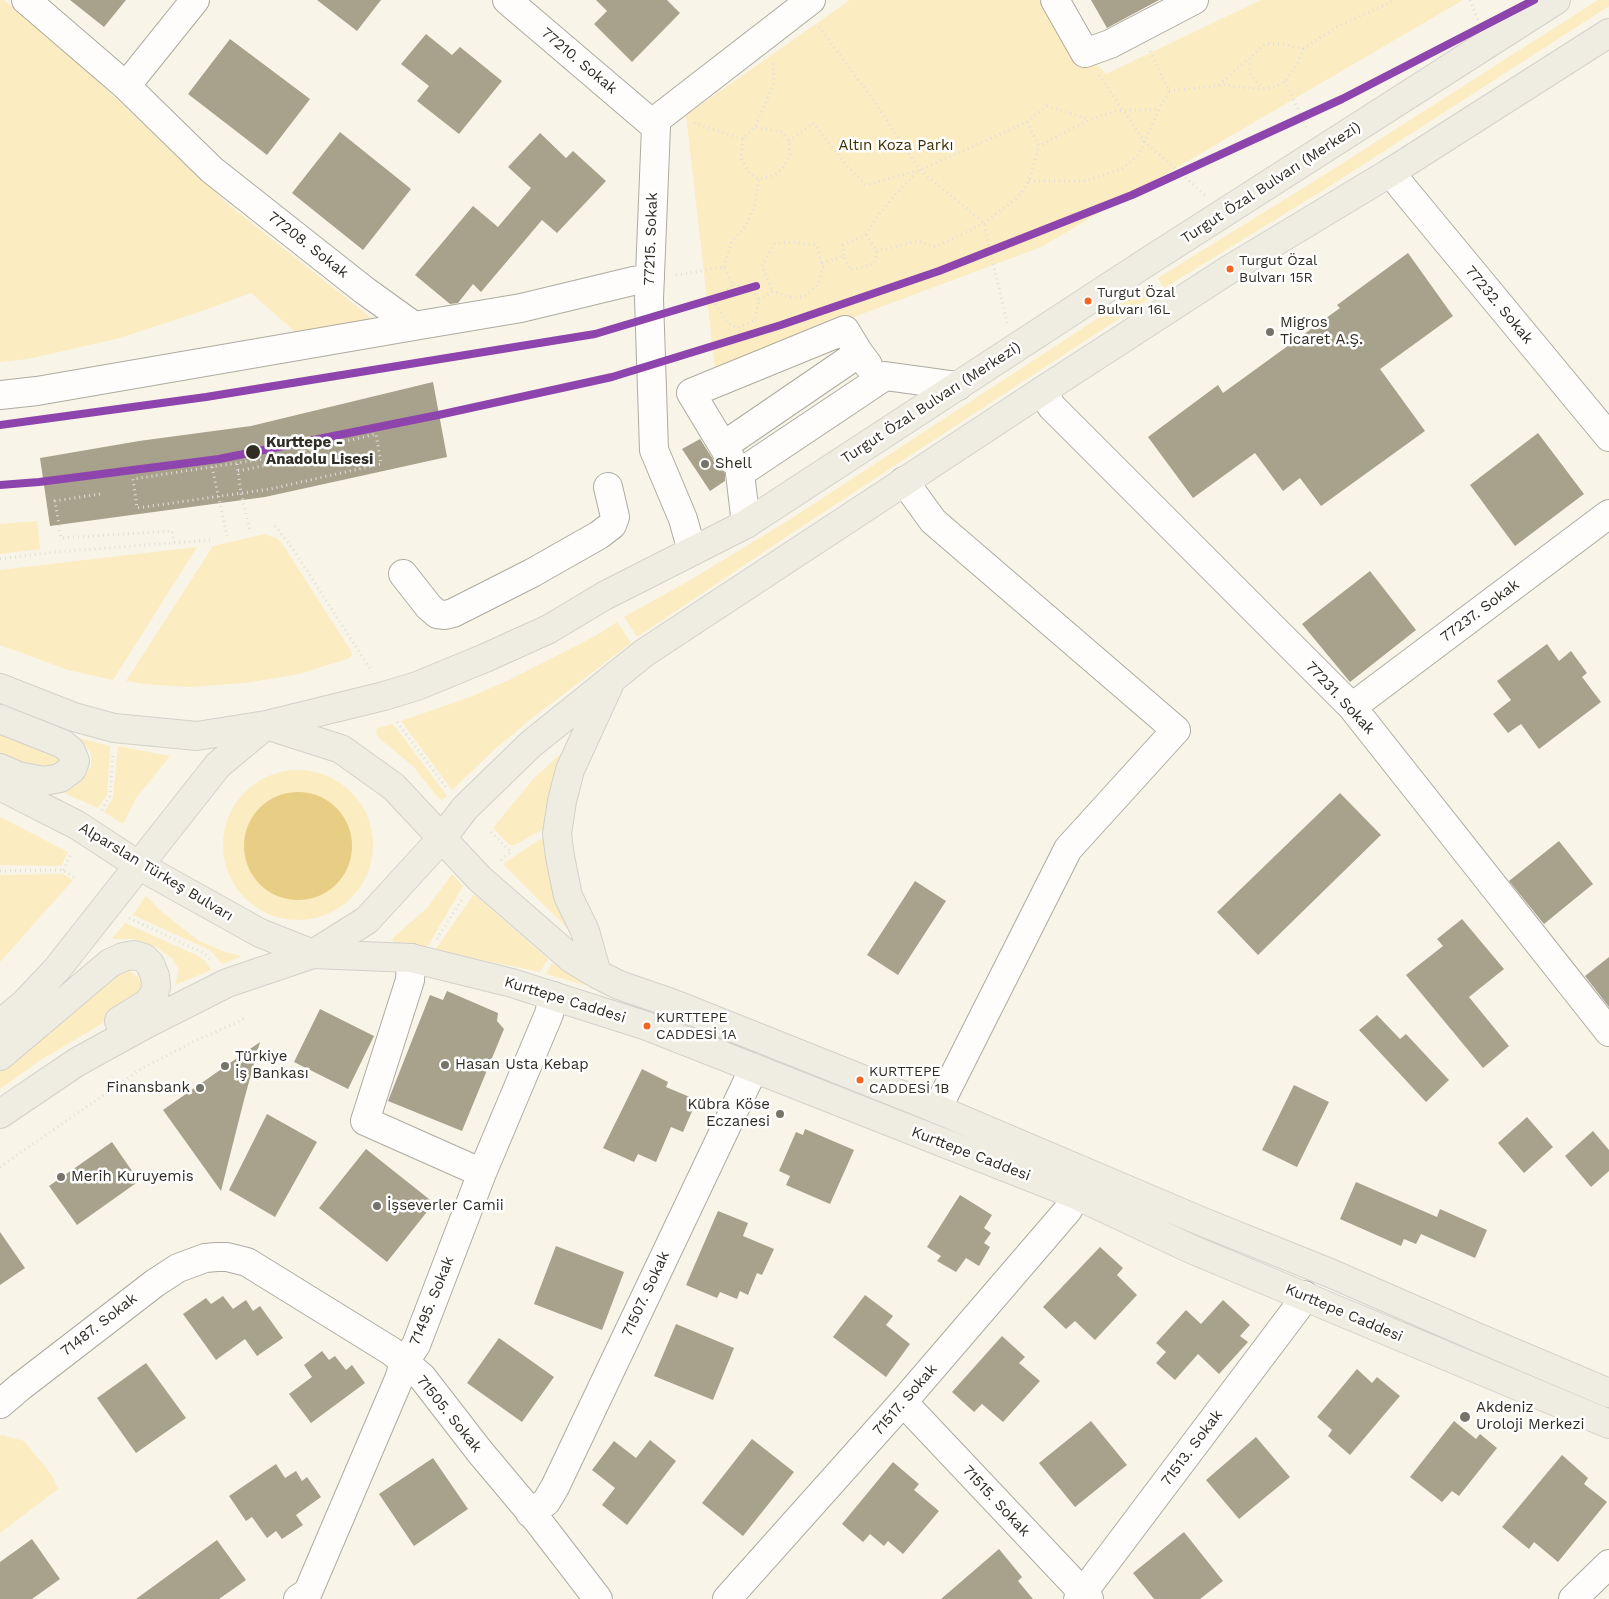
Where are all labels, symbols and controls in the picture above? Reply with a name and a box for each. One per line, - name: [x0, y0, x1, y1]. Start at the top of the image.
- street label: 77210. Sokak: [537, 24, 621, 98]
- street label: Turgut Özal Bulvarı (Merkezi): [1178, 118, 1364, 248]
- park label: Altın Koza Parkı: [839, 137, 953, 155]
- street label: 77215. Sokak: [640, 192, 662, 286]
- street label: 77208. Sokak: [264, 208, 352, 282]
- place label: Turgut Özal Bulvarı 15R: [1239, 253, 1317, 286]
- street label: 77232. Sokak: [1461, 262, 1537, 348]
- marker: Turgut Özal Bulvarı 15R: [1225, 264, 1235, 274]
- place label: Turgut Özal Bulvarı 16L: [1097, 285, 1175, 318]
- marker: Turgut Özal Bulvarı 16L: [1083, 296, 1093, 306]
- place label: Migros Ticaret A.Ş.: [1280, 314, 1363, 349]
- marker: Migros Ticaret A.Ş.: [1264, 326, 1276, 338]
- street label: Turgut Özal Bulvarı (Merkezi): [838, 338, 1024, 468]
- place label: Kurttepe - Anadolu Lisesi: [266, 434, 373, 469]
- marker: Kurttepe - Anadolu Lisesi: [244, 443, 262, 461]
- place label: Shell: [715, 455, 752, 473]
- marker: Shell: [699, 458, 711, 470]
- street label: 77237. Sokak: [1437, 576, 1523, 646]
- street label: 77231. Sokak: [1302, 658, 1378, 738]
- street label: Alparslan Türkeş Bulvarı: [76, 819, 236, 925]
- street label: Kurttepe Caddesi: [502, 973, 628, 1027]
- place label: KURTTEPE CADDESİ 1A: [656, 1010, 737, 1042]
- marker: KURTTEPE CADDESİ 1A: [642, 1021, 652, 1031]
- place label: Türkiye İş Bankası: [235, 1048, 309, 1083]
- place label: Hasan Usta Kebap: [455, 1056, 589, 1074]
- marker: Hasan Usta Kebap: [439, 1059, 451, 1071]
- marker: Türkiye İş Bankası: [219, 1060, 231, 1072]
- place label: KURTTEPE CADDESİ 1B: [869, 1064, 949, 1096]
- marker: KURTTEPE CADDESİ 1B: [855, 1075, 865, 1085]
- place label: Finansbank: [106, 1079, 190, 1097]
- marker: Finansbank: [194, 1082, 206, 1094]
- place label: Kübra Köse Eczanesi: [688, 1096, 770, 1131]
- marker: Kübra Köse Eczanesi: [774, 1108, 786, 1120]
- street label: Kurttepe Caddesi: [909, 1123, 1033, 1185]
- place label: Merih Kuruyemis: [71, 1168, 194, 1186]
- marker: Merih Kuruyemis: [55, 1171, 67, 1183]
- place label: İşseverler Camii: [387, 1197, 504, 1215]
- marker: İşseverler Camii: [371, 1200, 383, 1212]
- street label: 71507. Sokak: [618, 1248, 674, 1340]
- street label: 71495. Sokak: [406, 1254, 458, 1348]
- street label: Kurttepe Caddesi: [1283, 1280, 1405, 1346]
- street label: 71487. Sokak: [57, 1290, 141, 1360]
- street label: 71517. Sokak: [869, 1361, 941, 1439]
- street label: 71505. Sokak: [412, 1372, 486, 1456]
- place label: Akdeniz Uroloji Merkezi: [1476, 1399, 1584, 1434]
- street label: 71513. Sokak: [1158, 1406, 1226, 1490]
- marker: Akdeniz Uroloji Merkezi: [1458, 1410, 1472, 1424]
- street label: 71515. Sokak: [959, 1462, 1033, 1540]

